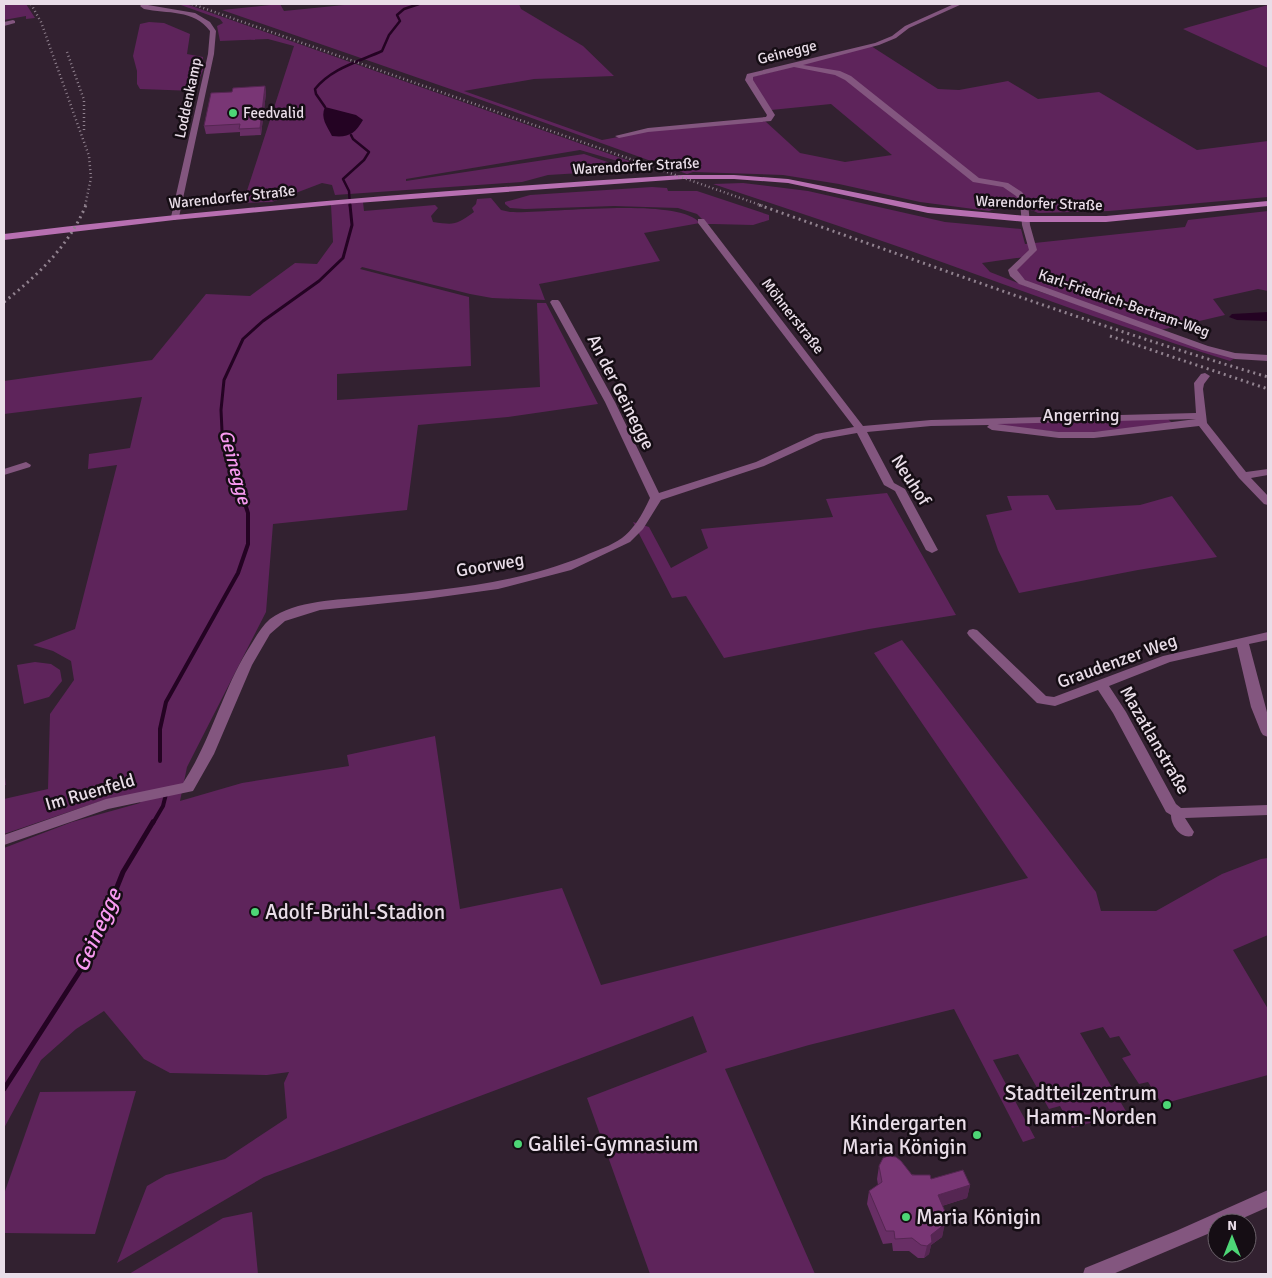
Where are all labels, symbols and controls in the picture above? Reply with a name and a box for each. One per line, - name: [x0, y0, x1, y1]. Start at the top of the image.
- street label: Geinegge: [756, 36, 818, 68]
- street label: Loddenkamp: [171, 56, 205, 140]
- place label: Feedvalid: [243, 104, 304, 122]
- marker: Feedvalid: [227, 107, 239, 119]
- street label: Warendorfer Straße: [572, 154, 700, 178]
- street label: Warendorfer Straße: [168, 181, 296, 213]
- street label: Warendorfer Straße: [975, 192, 1103, 214]
- street label: Karl-Friedrich-Bertram-Weg: [1036, 265, 1212, 341]
- street label: Möhnerstraße: [758, 275, 828, 357]
- street label: An der Geinegge: [583, 331, 659, 453]
- street label: Angerring: [1042, 404, 1120, 426]
- water label: Geinegge: [214, 427, 257, 508]
- street label: Neuhof: [886, 450, 936, 510]
- street label: Goorweg: [454, 548, 526, 582]
- street label: Graudenzer Weg: [1054, 629, 1180, 693]
- street label: Mazatlanstraße: [1115, 682, 1195, 798]
- street label: Im Ruenfeld: [43, 769, 137, 815]
- water label: Geinegge: [67, 883, 128, 976]
- place label: Adolf-Brühl-Stadion: [265, 899, 445, 925]
- marker: Adolf-Brühl-Stadion: [249, 906, 261, 918]
- place label: Stadtteilzentrum Hamm-Norden: [1005, 1080, 1157, 1130]
- marker: Stadtteilzentrum Hamm-Norden: [1161, 1099, 1173, 1111]
- place label: Kindergarten Maria Königin: [842, 1110, 967, 1160]
- marker: Kindergarten Maria Königin: [971, 1129, 983, 1141]
- place label: Galilei-Gymnasium: [528, 1131, 699, 1157]
- marker: Galilei-Gymnasium: [512, 1138, 524, 1150]
- place label: Maria Königin: [916, 1204, 1041, 1230]
- marker: Maria Königin: [900, 1211, 912, 1223]
- north arrow: [1207, 1213, 1257, 1263]
- text: N: [1227, 1217, 1237, 1234]

